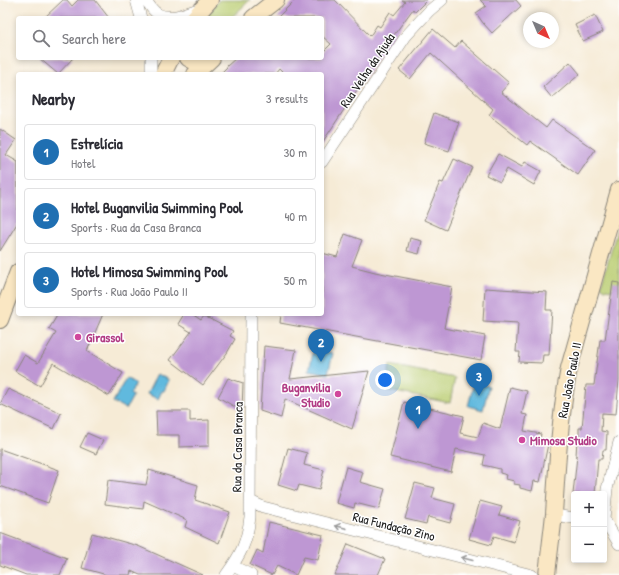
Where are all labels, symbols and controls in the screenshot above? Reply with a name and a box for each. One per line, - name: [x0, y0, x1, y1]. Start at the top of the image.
- north arrow: [523, 12, 559, 48]
- search box: [16, 16, 324, 60]
- icon: search: [30, 27, 52, 49]
- text: Search here: [62, 28, 126, 49]
- street label: Rua Velha da Ajuda: [335, 29, 399, 111]
- text: Nearby: [32, 87, 75, 110]
- text: 3 results: [266, 89, 308, 107]
- text: Estrelícia: [71, 133, 123, 154]
- text: 1: [44, 143, 48, 161]
- text: 30 m: [284, 143, 307, 161]
- text: Hotel: [71, 154, 95, 172]
- text: Hotel Buganvilia Swimming Pool: [71, 197, 243, 218]
- text: 2: [43, 207, 49, 225]
- text: 40 m: [284, 207, 307, 225]
- text: Sports · Rua da Casa Branca: [71, 218, 201, 236]
- text: Hotel Mimosa Swimming Pool: [71, 261, 227, 282]
- text: 3: [43, 271, 49, 289]
- text: 50 m: [284, 271, 307, 289]
- text: Sports · Rua João Paulo II: [71, 282, 188, 300]
- place label: Girassol: [86, 328, 125, 346]
- pin: 2: [308, 329, 334, 362]
- marker: Girassol: [73, 332, 83, 342]
- street label: Rua João Paulo II: [553, 341, 585, 419]
- pin: 3: [466, 363, 492, 396]
- your location: [375, 370, 395, 390]
- place label: Buganvilia Studio: [282, 378, 331, 411]
- marker: Buganvilia Studio: [333, 389, 343, 399]
- pin: 1: [405, 396, 431, 429]
- street label: Rua da Casa Branca: [227, 402, 247, 492]
- place label: Mimosa Studio: [530, 431, 597, 449]
- marker: Mimosa Studio: [517, 435, 527, 445]
- map controls: [571, 491, 607, 563]
- button: +: [571, 491, 607, 527]
- street label: Rua Fundação Zino: [351, 507, 437, 545]
- one-way arrow: [335, 523, 348, 530]
- button: −: [571, 527, 607, 563]
- one-way arrow: [461, 554, 474, 562]

